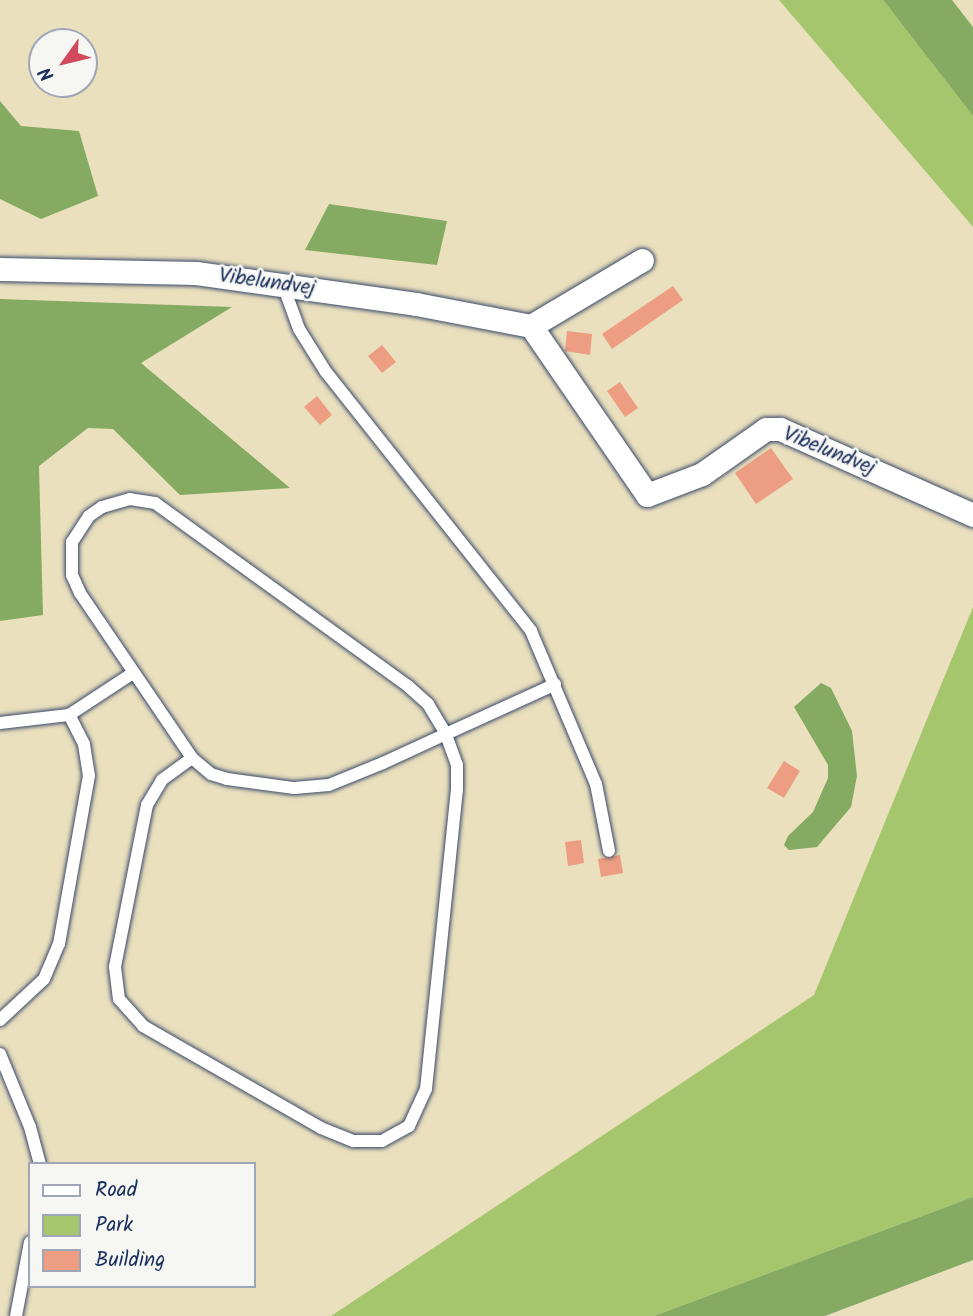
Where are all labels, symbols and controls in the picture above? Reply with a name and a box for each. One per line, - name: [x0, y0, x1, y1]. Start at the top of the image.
- north arrow: [28, 28, 98, 98]
- text: N: [31, 60, 63, 87]
- street label: Vibelundvej: [217, 264, 317, 302]
- street label: Vibelundvej: [779, 422, 879, 482]
- legend: [28, 1162, 256, 1288]
- text: Road: [95, 1174, 137, 1207]
- text: Park: [95, 1209, 133, 1242]
- text: Building: [95, 1244, 165, 1277]

